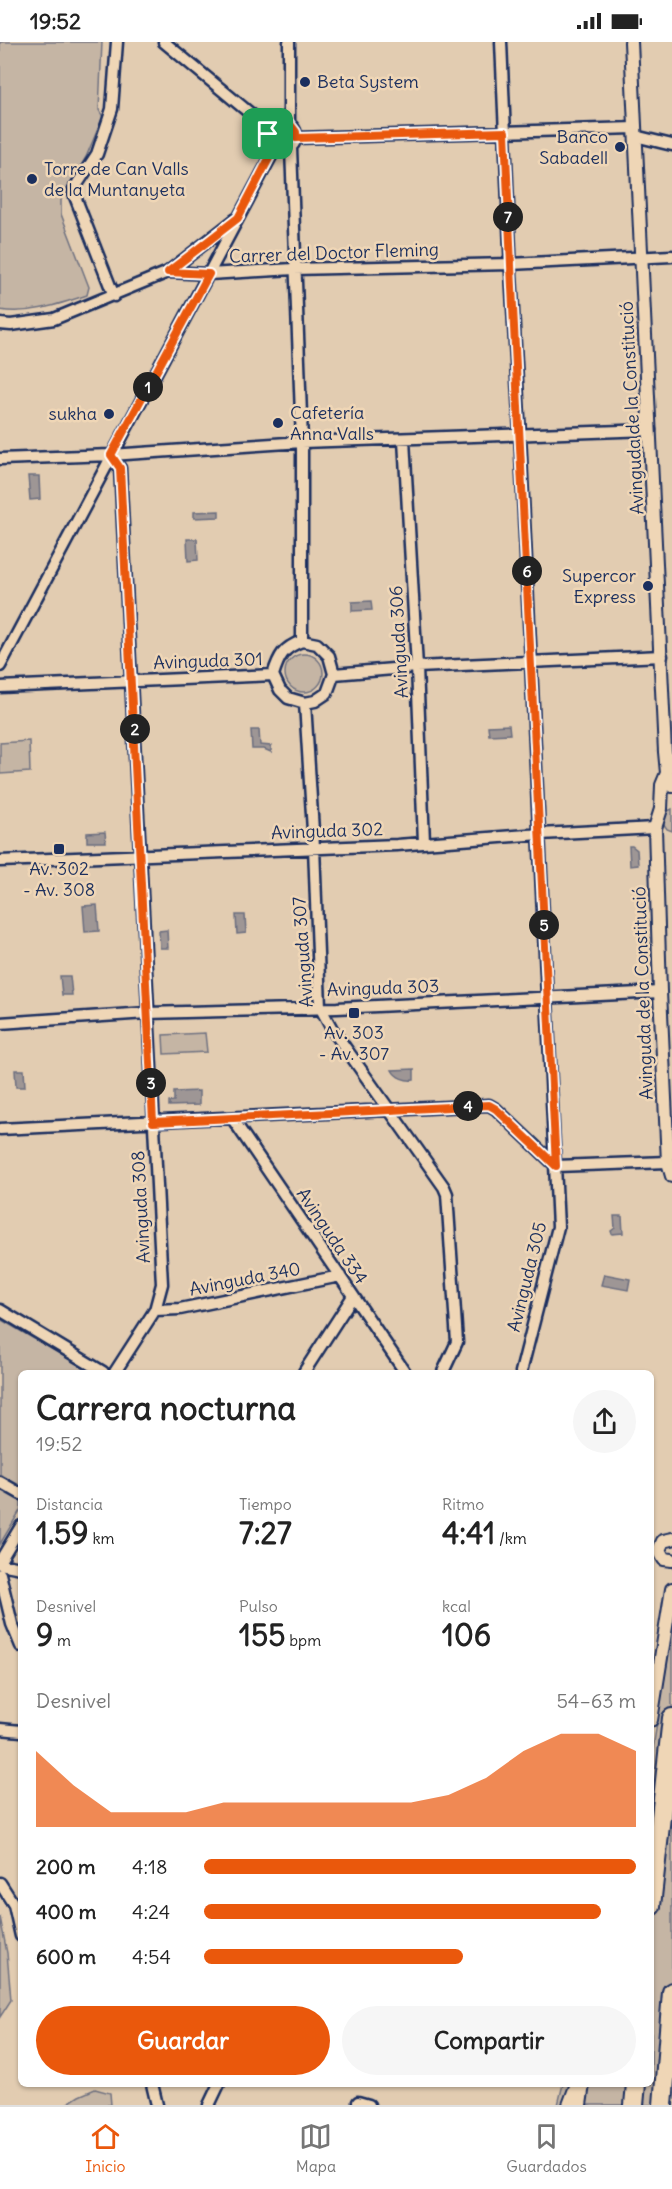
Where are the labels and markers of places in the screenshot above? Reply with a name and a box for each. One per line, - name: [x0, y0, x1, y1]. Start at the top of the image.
- place label: Beta System: [317, 70, 419, 93]
- marker: Beta System: [298, 75, 312, 89]
- pin: [242, 108, 293, 159]
- place label: Banco Sabadell: [539, 125, 608, 169]
- marker: Banco Sabadell: [613, 140, 627, 154]
- place label: Torre de Can Valls de la Muntanyeta: [44, 157, 189, 201]
- marker: Torre de Can Valls de la Muntanyeta: [25, 172, 39, 186]
- pin: 7: [493, 202, 523, 232]
- pin: 1: [133, 372, 163, 402]
- place label: Cafetería Anna Valls: [290, 401, 374, 445]
- place label: sukha: [48, 402, 97, 425]
- marker: sukha: [102, 407, 116, 421]
- marker: Cafetería Anna Valls: [271, 416, 285, 430]
- pin: 6: [512, 556, 542, 586]
- place label: Supercor Express: [562, 564, 637, 608]
- marker: Supercor Express: [641, 579, 655, 593]
- pin: 2: [120, 714, 150, 744]
- marker: Av. 302 - Av. 308: [52, 842, 66, 856]
- place label: Av. 302 - Av. 308: [23, 857, 95, 901]
- pin: 5: [529, 910, 559, 940]
- marker: Av. 303 - Av. 307: [347, 1006, 361, 1020]
- place label: Av. 303 - Av. 307: [319, 1021, 389, 1065]
- pin: 3: [136, 1068, 166, 1098]
- pin: 4: [453, 1091, 483, 1121]

